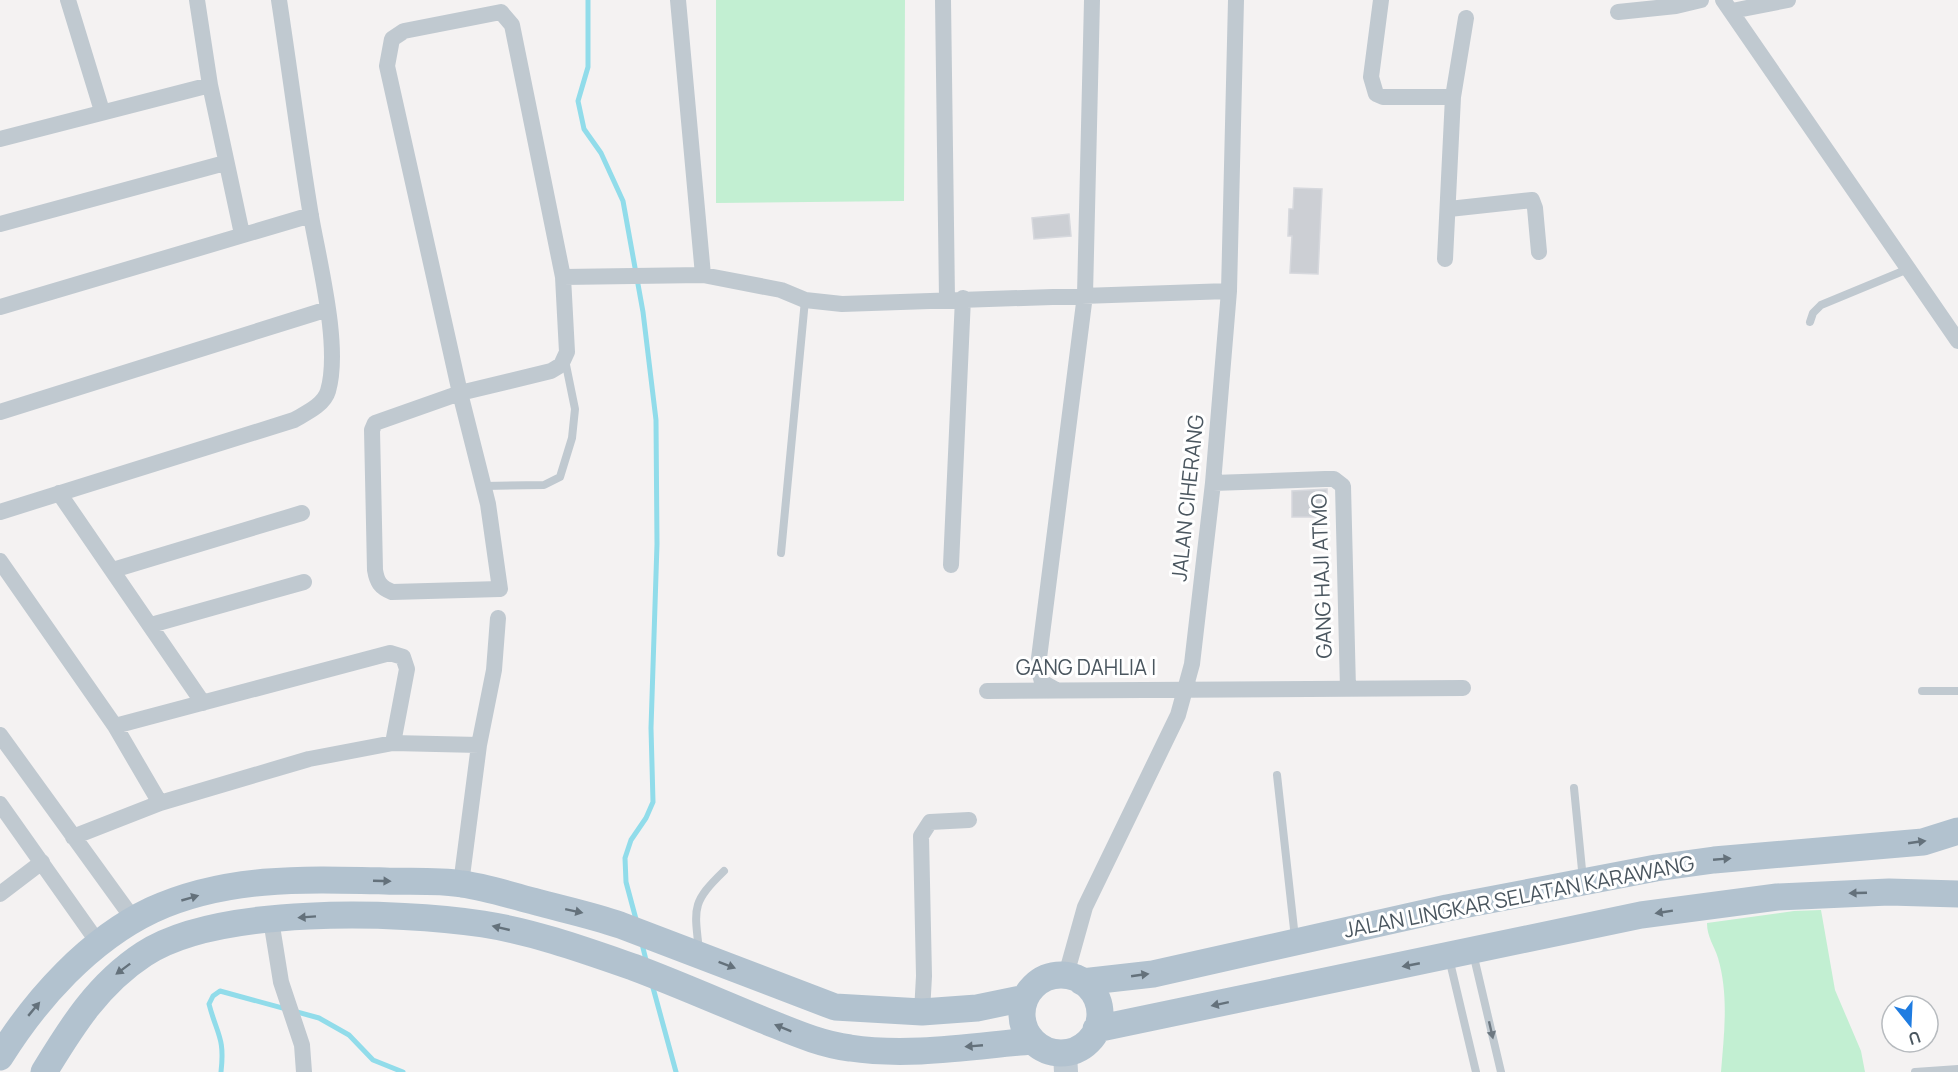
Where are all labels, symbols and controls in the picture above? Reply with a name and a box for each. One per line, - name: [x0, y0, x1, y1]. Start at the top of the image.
- street label: JALAN CIHERANG: [1164, 413, 1210, 583]
- street label: GANG HAJI ATMO: [1304, 493, 1338, 659]
- street label: GANG DAHLIA I: [1016, 653, 1156, 681]
- one-way arrow: [1907, 838, 1926, 847]
- street label: JALAN LINGKAR SELATAN KARAWANG: [1341, 848, 1697, 944]
- one-way arrow: [1713, 854, 1732, 864]
- one-way arrow: [373, 877, 392, 886]
- one-way arrow: [1848, 889, 1867, 898]
- one-way arrow: [181, 893, 199, 902]
- one-way arrow: [565, 906, 583, 916]
- one-way arrow: [1654, 907, 1673, 916]
- one-way arrow: [298, 912, 317, 921]
- one-way arrow: [492, 922, 510, 932]
- one-way arrow: [718, 961, 736, 970]
- one-way arrow: [1402, 961, 1421, 970]
- one-way arrow: [115, 963, 131, 976]
- one-way arrow: [1131, 971, 1150, 980]
- north arrow: [1880, 994, 1940, 1054]
- one-way arrow: [1211, 999, 1229, 1009]
- one-way arrow: [27, 1001, 40, 1017]
- one-way arrow: [1487, 1021, 1496, 1040]
- one-way arrow: [773, 1023, 791, 1033]
- text: U: [1906, 1026, 1924, 1051]
- one-way arrow: [964, 1041, 983, 1051]

